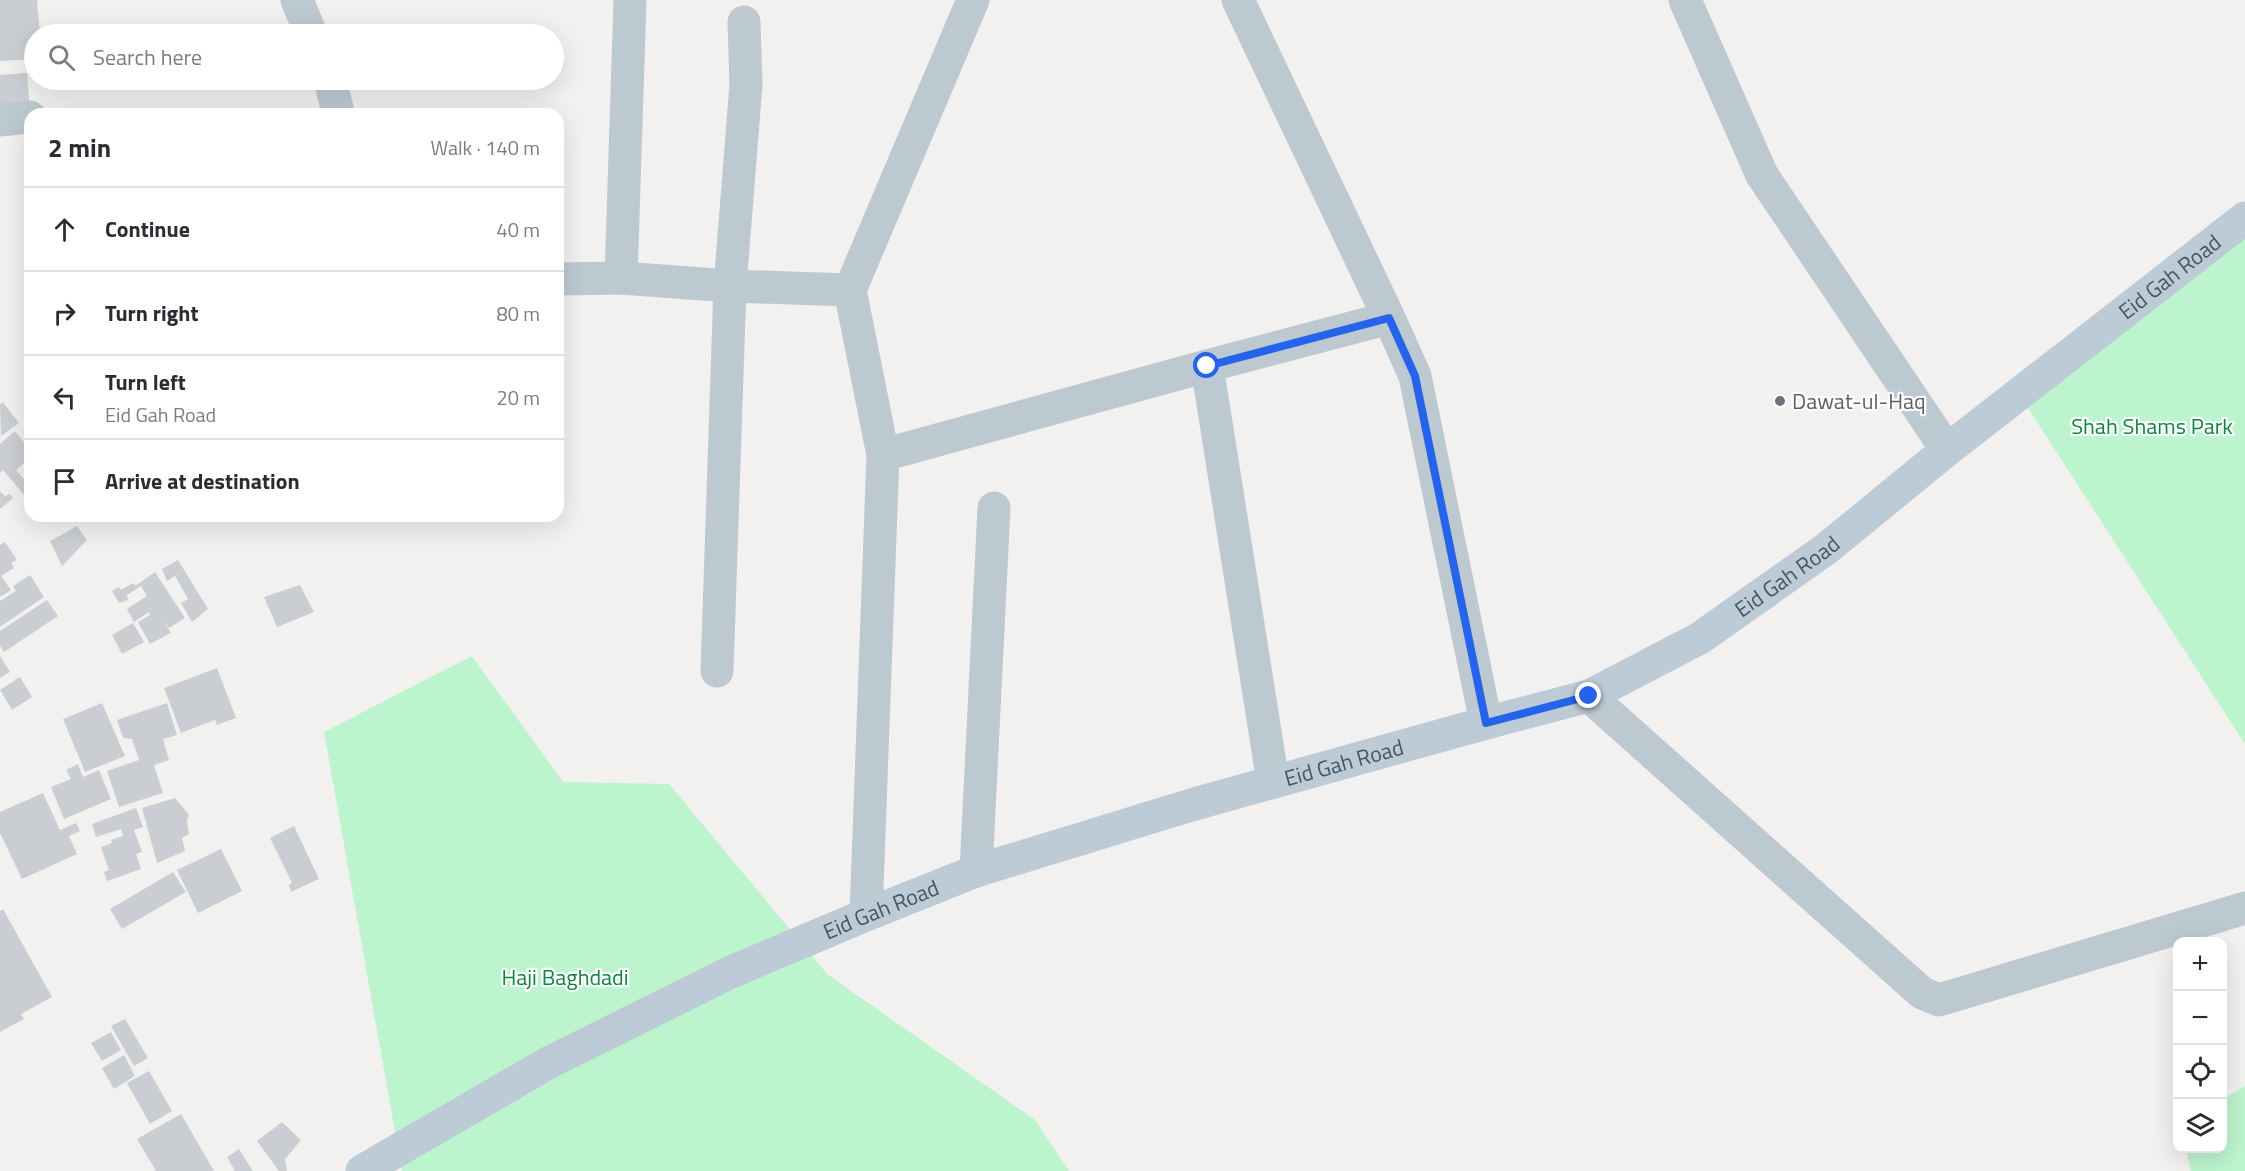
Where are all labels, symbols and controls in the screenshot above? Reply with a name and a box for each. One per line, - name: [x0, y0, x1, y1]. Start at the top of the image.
- search box: [24, 24, 564, 90]
- text: Search here: [93, 40, 202, 74]
- icon: search: [45, 41, 78, 74]
- text: 2 min: [48, 128, 111, 167]
- text: Walk · 140 m: [431, 132, 540, 163]
- text: Continue: [105, 212, 190, 246]
- icon: ahead: [48, 213, 81, 246]
- text: 40 m: [496, 214, 540, 245]
- street label: Eid Gah Road: [2111, 226, 2228, 328]
- text: Turn right: [105, 296, 199, 330]
- icon: right: [48, 297, 81, 330]
- text: 80 m: [496, 298, 540, 329]
- route start: [1193, 352, 1219, 378]
- text: Turn left: [105, 365, 186, 399]
- icon: left: [48, 381, 81, 414]
- text: 20 m: [496, 382, 540, 413]
- place label: Dawat-ul-Haq: [1792, 384, 1926, 418]
- marker: Dawat-ul-Haq: [1773, 394, 1787, 408]
- text: Eid Gah Road: [105, 399, 216, 430]
- park label: Shah Shams Park: [2071, 409, 2233, 443]
- text: Arrive at destination: [105, 464, 300, 498]
- icon: arrive: [48, 465, 81, 498]
- street label: Eid Gah Road: [1727, 527, 1847, 626]
- route end: [1575, 682, 1601, 708]
- street label: Eid Gah Road: [1280, 730, 1407, 795]
- street label: Eid Gah Road: [818, 871, 944, 948]
- map controls: [2173, 937, 2227, 1153]
- button: +: [2173, 937, 2227, 991]
- park label: Haji Baghdadi: [501, 960, 629, 994]
- button: −: [2173, 991, 2227, 1045]
- button: locate: [2173, 1045, 2227, 1099]
- button: layers: [2173, 1099, 2227, 1153]

